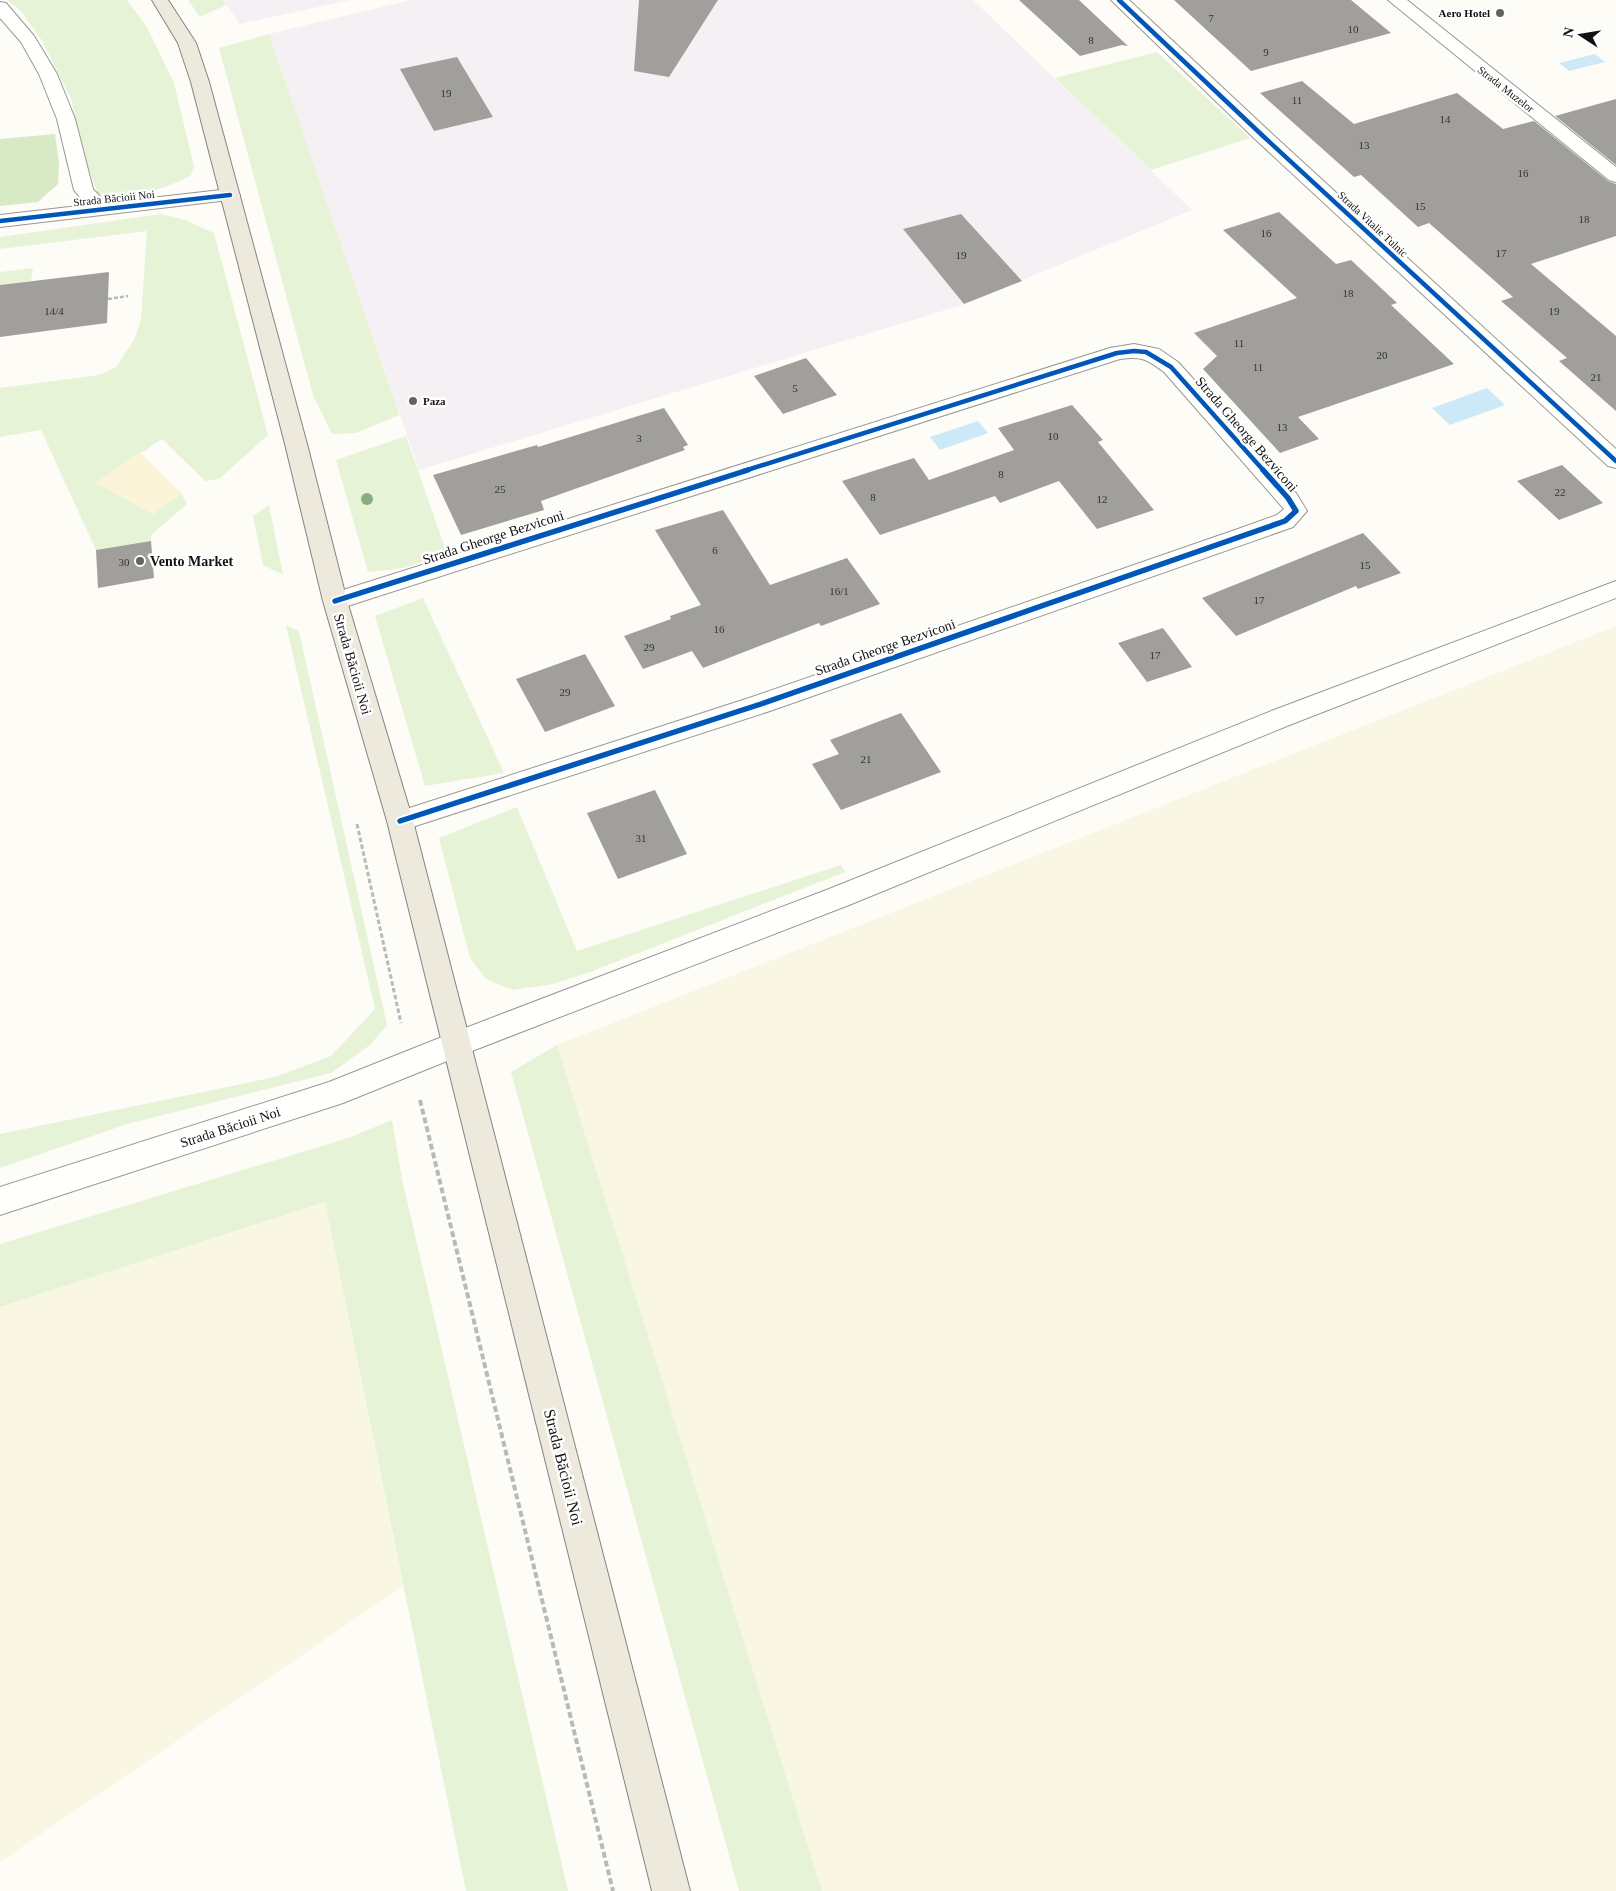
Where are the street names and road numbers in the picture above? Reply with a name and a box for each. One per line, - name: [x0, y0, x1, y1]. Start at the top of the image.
- street label: Strada Muzelor: [1475, 63, 1537, 115]
- street label: Strada Băcioii Noi: [73, 188, 155, 208]
- street label: Strada Vitalie Tulnic: [1336, 189, 1410, 259]
- street label: Strada Gheorge Bezviconi: [1193, 374, 1301, 495]
- street label: Strada Gheorge Bezviconi: [421, 508, 566, 567]
- street label: Strada Băcioii Noi: [331, 612, 374, 716]
- street label: Strada Gheorge Bezviconi: [813, 616, 957, 679]
- street label: Strada Băcioii Noi: [178, 1104, 282, 1151]
- street label: Strada Băcioii Noi: [541, 1407, 586, 1527]

